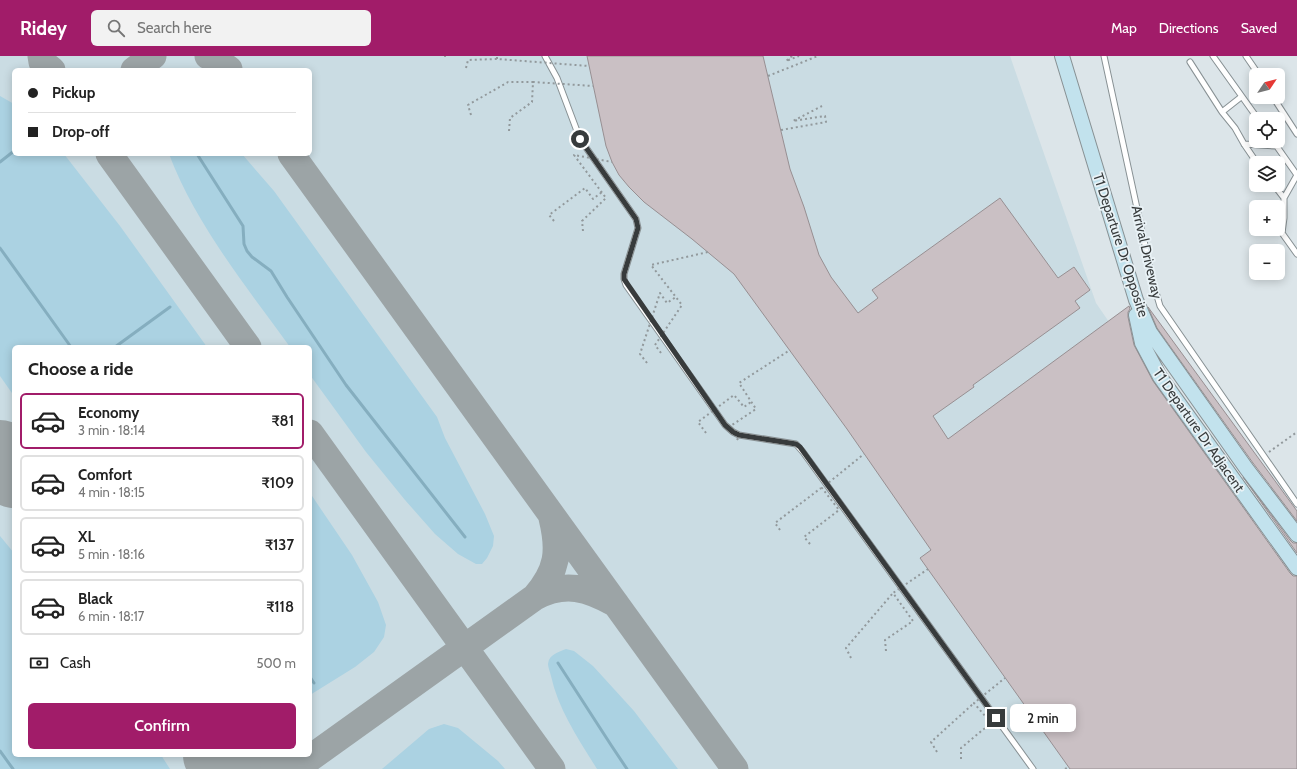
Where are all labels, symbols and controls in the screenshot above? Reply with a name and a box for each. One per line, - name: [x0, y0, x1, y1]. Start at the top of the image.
- search box: [91, 10, 371, 46]
- text: Ridey: [20, 17, 67, 40]
- icon: search: [105, 17, 127, 39]
- text: Search here: [137, 19, 212, 37]
- text: Map: [1111, 19, 1137, 37]
- text: Directions: [1159, 19, 1219, 37]
- text: Saved: [1241, 19, 1277, 37]
- north arrow: [1249, 68, 1285, 104]
- map controls: [1249, 68, 1285, 280]
- text: Pickup: [52, 84, 95, 102]
- button: locate: [1249, 112, 1285, 148]
- text: Drop-off: [52, 123, 110, 141]
- route start: [571, 130, 589, 148]
- button: layers: [1249, 156, 1285, 192]
- street label: T1 Departure Dr Opposite: [1089, 171, 1153, 319]
- button: +: [1249, 200, 1285, 236]
- street label: Arrival Driveway: [1127, 203, 1167, 301]
- button: −: [1249, 244, 1285, 280]
- text: Choose a ride: [28, 358, 133, 380]
- street label: T1 Departure Dr Adjacent: [1149, 364, 1249, 496]
- icon: car: [30, 403, 66, 439]
- text: Economy: [78, 404, 139, 422]
- text: ₹81: [272, 412, 294, 430]
- text: 3 min · 18:14: [78, 422, 145, 438]
- icon: car: [30, 465, 66, 501]
- text: Comfort: [78, 466, 132, 484]
- text: ₹109: [262, 474, 294, 492]
- text: 4 min · 18:15: [78, 484, 145, 500]
- icon: car: [30, 527, 66, 563]
- text: XL: [78, 528, 95, 546]
- text: ₹137: [265, 536, 294, 554]
- text: 5 min · 18:16: [78, 546, 145, 562]
- icon: car: [30, 589, 66, 625]
- text: Black: [78, 590, 113, 608]
- text: ₹118: [266, 598, 294, 616]
- text: 6 min · 18:17: [78, 608, 144, 624]
- icon: cash: [28, 652, 50, 674]
- text: Cash: [60, 654, 91, 672]
- text: 500 m: [256, 655, 296, 671]
- button: Confirm: [28, 703, 296, 749]
- callout: 2 min: [1010, 704, 1076, 732]
- route end: [987, 709, 1005, 727]
- text: 2 min: [1027, 710, 1059, 726]

